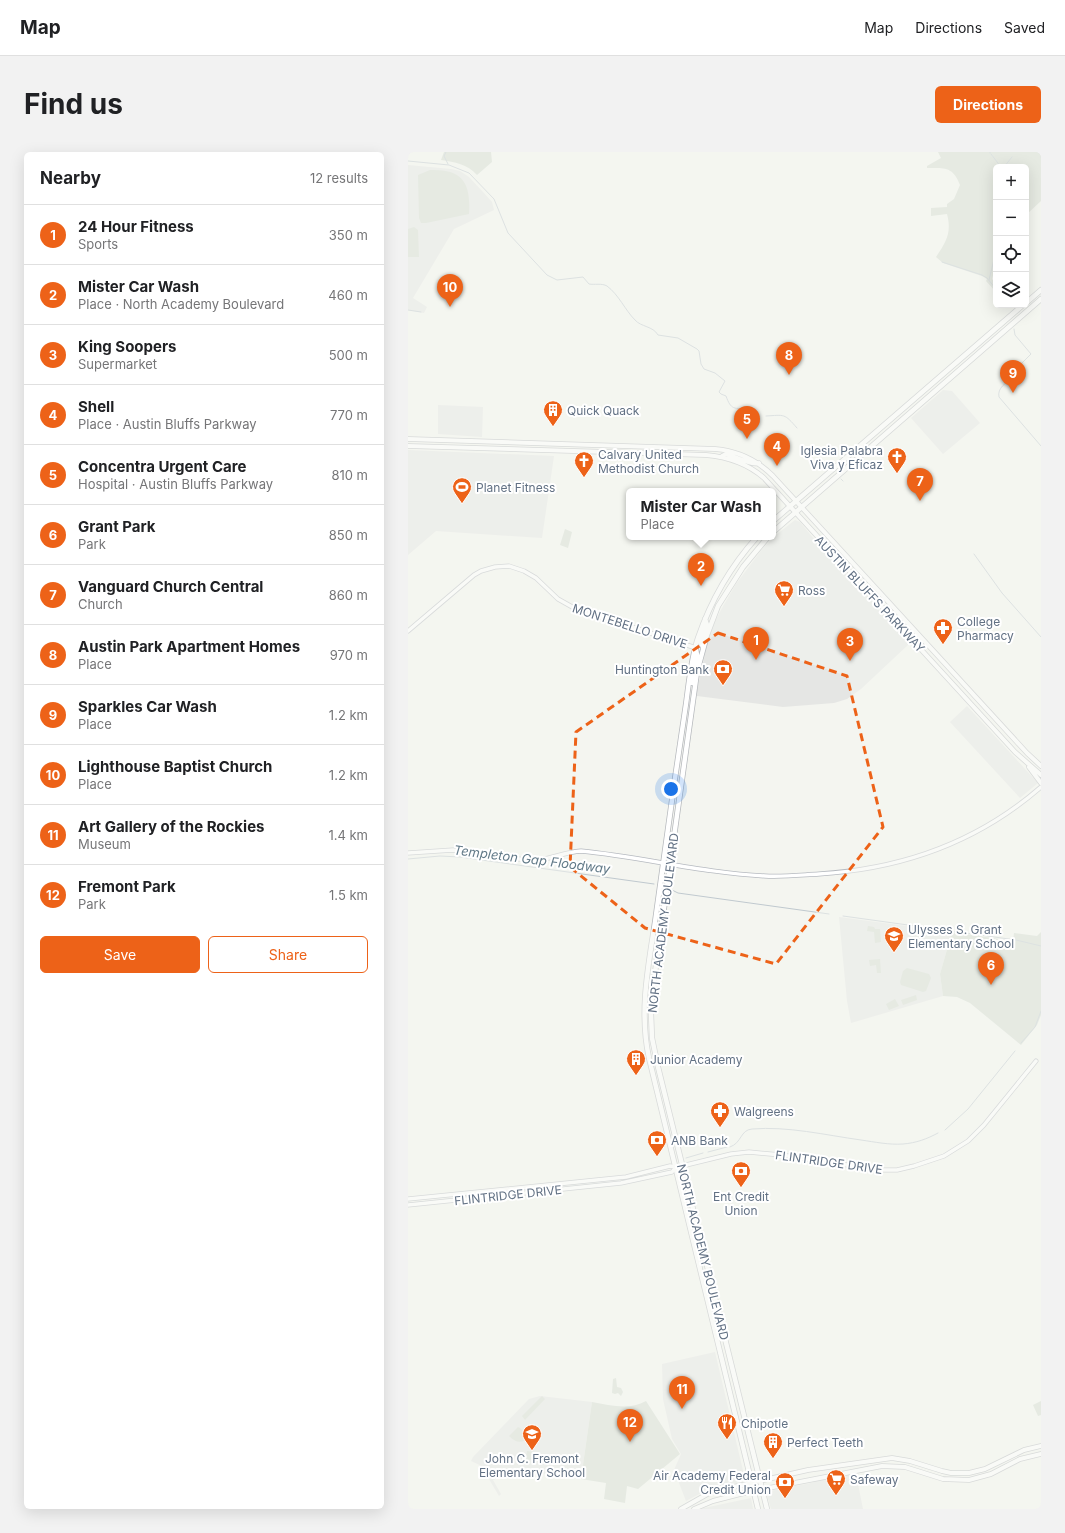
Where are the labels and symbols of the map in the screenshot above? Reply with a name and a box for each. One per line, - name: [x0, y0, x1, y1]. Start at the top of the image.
- pin: 10: [437, 274, 463, 307]
- pin: 8: [776, 342, 802, 375]
- pin: 9: [1000, 360, 1026, 393]
- building icon: Quick Quack: [542, 399, 564, 427]
- place label: Quick Quack: [567, 403, 640, 418]
- pin: 5: [734, 406, 760, 439]
- pin: 4: [764, 433, 790, 466]
- place label: Iglesia Palabra Viva y Eficaz: [801, 443, 883, 472]
- church icon: Iglesia Palabra Viva y Eficaz: [886, 446, 908, 474]
- place label: Calvary United Methodist Church: [598, 447, 699, 476]
- church icon: Calvary United Methodist Church: [573, 450, 595, 478]
- pin: 7: [907, 468, 933, 501]
- sports icon: Planet Fitness: [451, 476, 473, 504]
- place label: Planet Fitness: [476, 480, 555, 495]
- street label: AUSTIN BLUFFS PARKWAY: [812, 532, 928, 656]
- pin: 2: [688, 553, 714, 586]
- supermarket icon: Ross: [773, 579, 795, 607]
- place label: Ross: [798, 583, 825, 598]
- street label: MONTEBELLO DRIVE: [571, 600, 689, 652]
- place label: College Pharmacy: [957, 614, 1014, 643]
- pharmacy icon: College Pharmacy: [932, 617, 954, 645]
- pin: 1: [743, 627, 769, 660]
- pin: 3: [837, 628, 863, 661]
- bank icon: Huntington Bank: [712, 658, 734, 686]
- place label: Huntington Bank: [615, 662, 709, 677]
- your location: [661, 779, 681, 799]
- street label: NORTH ACADEMY BOULEVARD: [645, 832, 681, 1014]
- water label: Templeton Gap Floodway: [453, 841, 612, 877]
- place label: Ulysses S. Grant Elementary School: [908, 922, 1014, 951]
- school or university icon: Ulysses S. Grant Elementary School: [883, 925, 905, 953]
- pin: 6: [978, 952, 1004, 985]
- building icon: Junior Academy: [625, 1048, 647, 1076]
- place label: Junior Academy: [650, 1052, 743, 1067]
- pharmacy icon: Walgreens: [709, 1100, 731, 1128]
- place label: Walgreens: [734, 1104, 794, 1119]
- bank icon: ANB Bank: [646, 1129, 668, 1157]
- place label: ANB Bank: [671, 1133, 728, 1148]
- street label: FLINTRIDGE DRIVE: [774, 1147, 884, 1177]
- bank icon: Ent Credit Union: [730, 1160, 752, 1188]
- street label: NORTH ACADEMY BOULEVARD: [674, 1162, 732, 1342]
- street label: FLINTRIDGE DRIVE: [453, 1182, 563, 1208]
- place label: Ent Credit Union: [713, 1189, 769, 1218]
- pin: 11: [669, 1376, 695, 1409]
- pin: 12: [617, 1409, 643, 1442]
- restaurant icon: Chipotle: [716, 1412, 738, 1440]
- place label: Chipotle: [741, 1416, 788, 1431]
- school or university icon: John C. Fremont Elementary School: [521, 1423, 543, 1451]
- building icon: Perfect Teeth: [762, 1431, 784, 1459]
- place label: Perfect Teeth: [787, 1435, 863, 1450]
- place label: John C. Fremont Elementary School: [479, 1451, 585, 1480]
- place label: Air Academy Federal Credit Union: [653, 1468, 771, 1497]
- supermarket icon: Safeway: [825, 1468, 847, 1496]
- bank icon: Air Academy Federal Credit Union: [774, 1471, 796, 1499]
- place label: Safeway: [850, 1472, 899, 1487]

